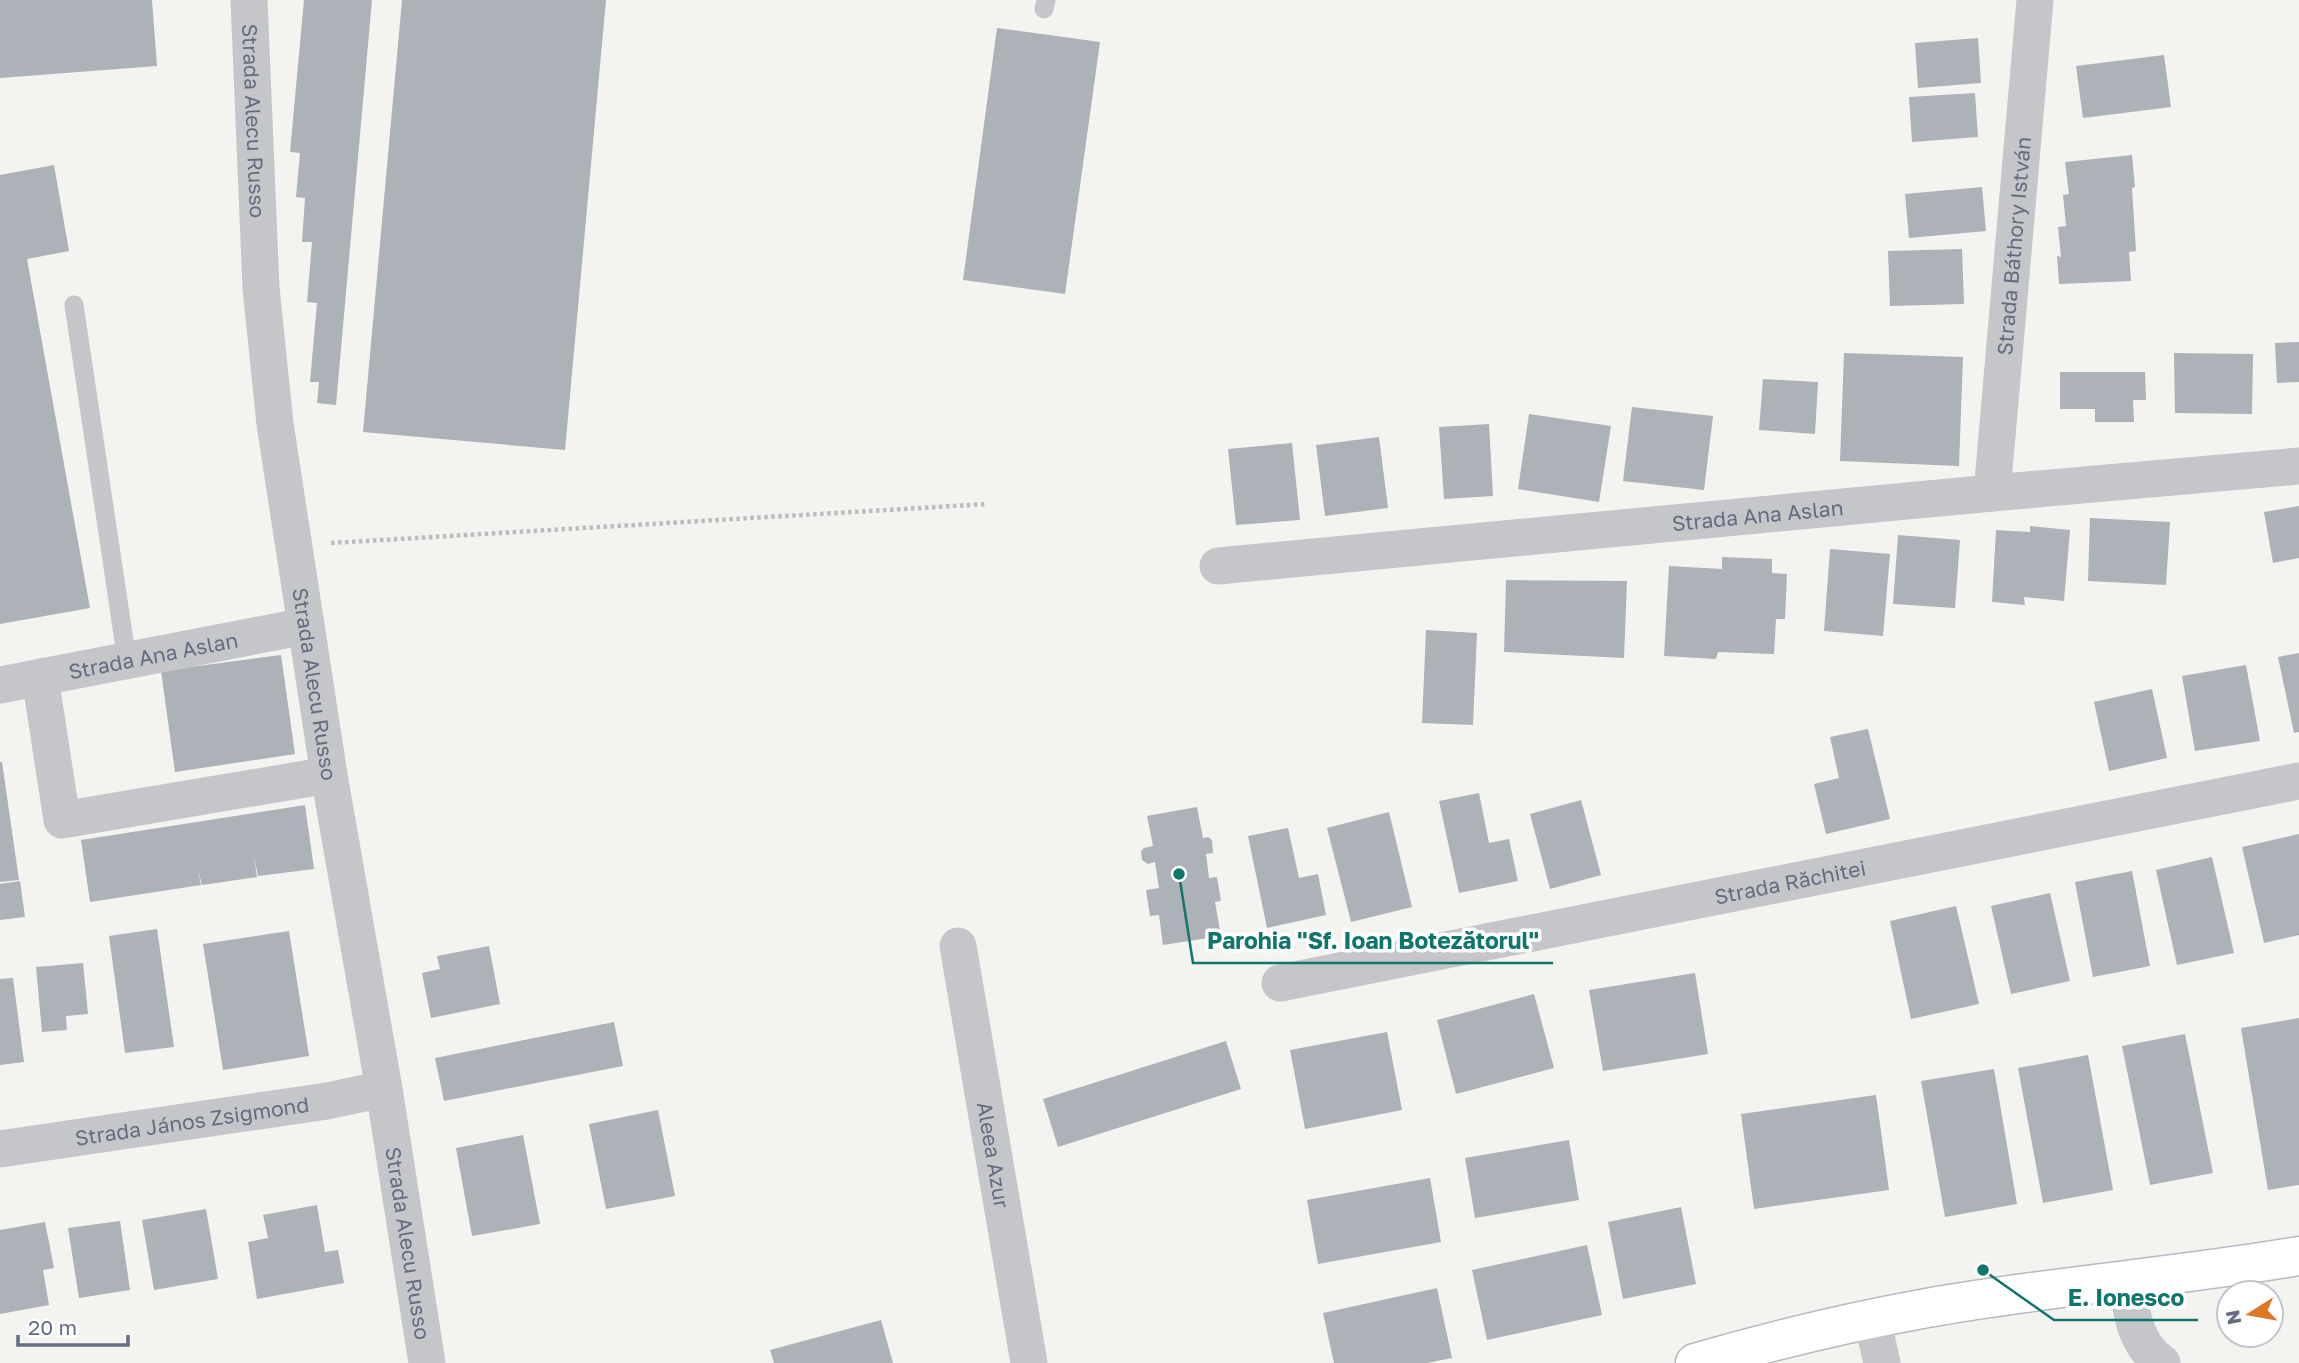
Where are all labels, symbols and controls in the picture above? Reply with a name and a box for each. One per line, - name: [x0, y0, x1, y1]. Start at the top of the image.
- street label: Strada Alecu Russo: [237, 23, 271, 219]
- street label: Strada Báthory István: [1991, 136, 2036, 356]
- street label: Strada Ana Aslan: [1671, 494, 1845, 536]
- street label: Strada Alecu Russo: [287, 586, 343, 782]
- street label: Strada Ana Aslan: [66, 626, 240, 685]
- street label: Strada Răchitei: [1712, 854, 1868, 910]
- callout: Parohia "Sf. Ioan Botezătorul": [1193, 919, 1553, 963]
- text: Parohia "Sf. Ioan Botezătorul": [1207, 926, 1539, 954]
- street label: Strada János Zsigmond: [73, 1091, 311, 1151]
- street label: Aleea Azur: [972, 1100, 1015, 1210]
- street label: Strada Alecu Russo: [380, 1145, 436, 1341]
- callout: E. Ionesco: [2054, 1276, 2198, 1320]
- north arrow: [2215, 1279, 2285, 1349]
- text: E. Ionesco: [2068, 1283, 2184, 1311]
- scale bar: [18, 1304, 128, 1348]
- text: N: [2220, 1308, 2245, 1327]
- text: 20 m: [28, 1314, 77, 1340]

